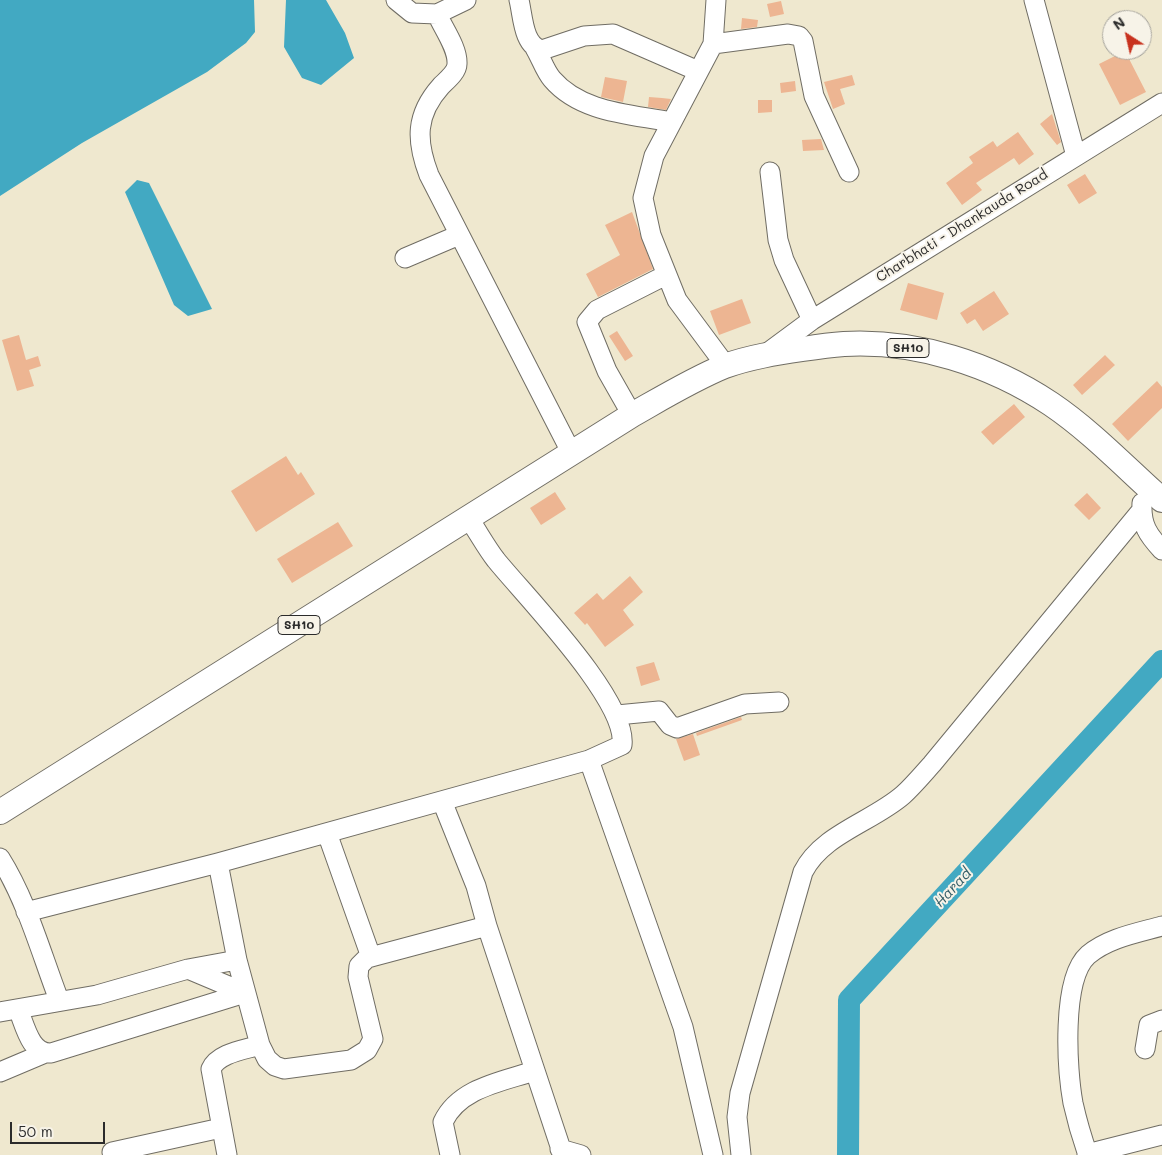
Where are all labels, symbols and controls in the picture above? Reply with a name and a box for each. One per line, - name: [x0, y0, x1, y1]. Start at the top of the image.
- north arrow: [1102, 10, 1152, 60]
- text: N: [1109, 12, 1128, 34]
- street label: Charbhati - Dhankauda Road: [873, 166, 1051, 286]
- road number: SH10: [887, 338, 929, 358]
- road number: SH10: [278, 616, 320, 634]
- water label: Harad: [931, 865, 975, 911]
- scale bar: [12, 1112, 108, 1144]
- text: 50 m: [18, 1121, 53, 1141]

